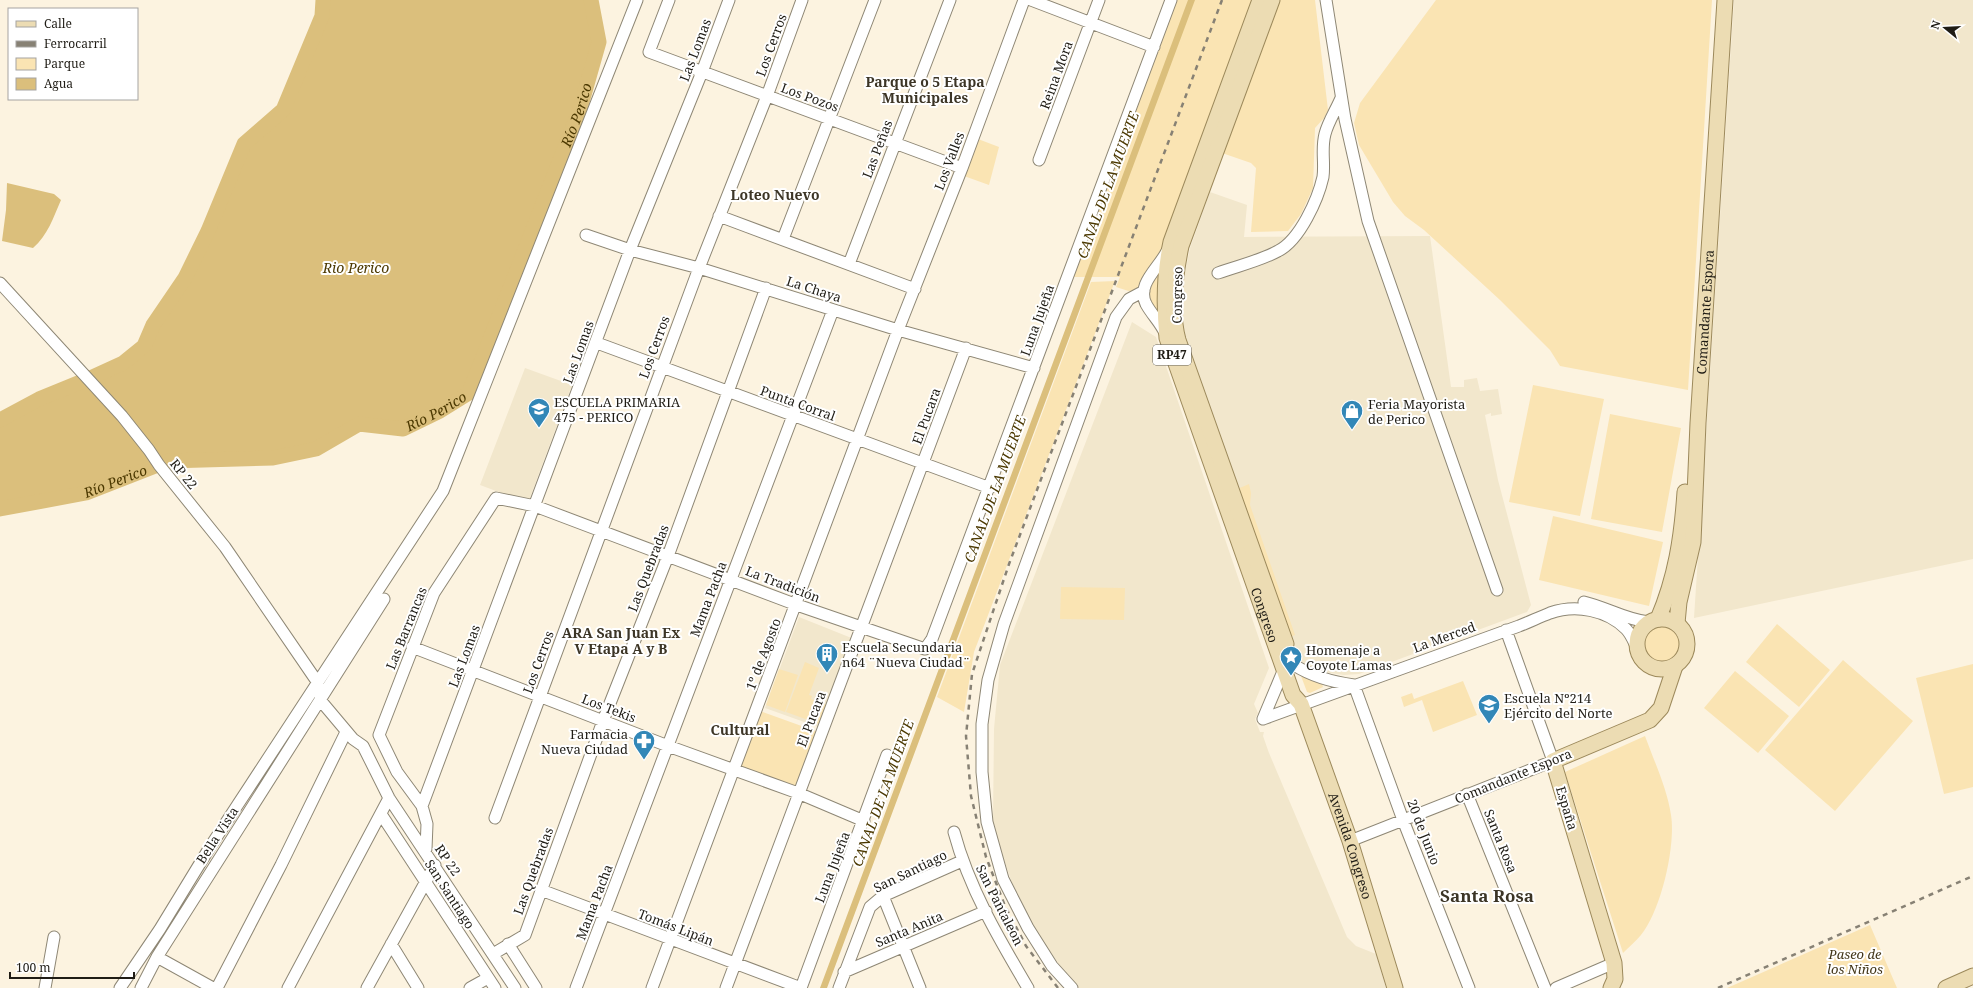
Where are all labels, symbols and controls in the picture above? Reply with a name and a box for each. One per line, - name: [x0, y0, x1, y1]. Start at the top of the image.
- legend: [8, 8, 138, 100]
- north arrow: [1925, 8, 1965, 48]
- street label: Los Cerros: [751, 11, 791, 79]
- text: Calle: [44, 15, 72, 32]
- street label: Las Lomas: [675, 16, 715, 84]
- text: N: [1927, 18, 1944, 31]
- text: Ferrocarril: [44, 35, 107, 52]
- street label: Reina Mora: [1035, 38, 1077, 112]
- text: Parque: [44, 55, 85, 72]
- district label: Parque o 5 Etapa Municipales: [865, 72, 985, 107]
- text: Agua: [44, 75, 73, 92]
- street label: Los Pozos: [779, 78, 841, 116]
- water label: Río Perico: [556, 81, 596, 150]
- water label: CANAL DE LA MUERTE: [1072, 109, 1143, 261]
- street label: Las Peñas: [858, 117, 896, 181]
- street label: Los Valles: [930, 129, 968, 193]
- district label: Loteo Nuevo: [730, 185, 820, 204]
- street label: Comandante Espora: [1692, 249, 1718, 375]
- water label: Rio Perico: [322, 258, 389, 277]
- street label: Congreso: [1168, 266, 1186, 324]
- street label: La Chaya: [784, 272, 844, 306]
- street label: Luna Jujeña: [1016, 282, 1058, 358]
- street label: Los Cerros: [634, 313, 674, 381]
- street label: Las Lomas: [558, 318, 598, 386]
- road number: RP47: [1153, 345, 1191, 365]
- street label: Punta Corral: [758, 381, 838, 425]
- street label: El Pucara: [908, 385, 944, 447]
- water label: Río Perico: [402, 387, 470, 436]
- place label: ESCUELA PRIMARIA 475 - PERICO: [554, 393, 681, 426]
- place label: Feria Mayorista de Perico: [1368, 395, 1465, 428]
- school or university icon: ESCUELA PRIMARIA 475 - PERICO: [526, 396, 552, 429]
- shop icon: Feria Mayorista de Perico: [1339, 398, 1365, 431]
- water label: CANAL DE LA MUERTE: [959, 413, 1030, 565]
- street label: RP 22: [166, 455, 202, 493]
- water label: Río Perico: [80, 460, 150, 502]
- street label: Las Quebradas: [623, 522, 673, 614]
- street label: Mama Pacha: [685, 559, 731, 639]
- street label: La Tradición: [743, 562, 823, 607]
- street label: Las Barrancas: [381, 584, 431, 672]
- street label: Congreso: [1247, 585, 1283, 645]
- street label: 1º de Agosto: [741, 616, 785, 692]
- street label: La Merced: [1410, 617, 1478, 657]
- street label: Las Lomas: [444, 622, 484, 690]
- district label: ARA San Juan Ex V Etapa A y B: [562, 623, 680, 658]
- street label: Los Cerros: [518, 628, 558, 696]
- place label: Escuela Secundaria n64 ¨Nueva Ciudad¨: [842, 638, 970, 671]
- building icon: Escuela Secundaria n64 ¨Nueva Ciudad¨: [814, 641, 840, 674]
- place label: Homenaje a Coyote Lamas: [1306, 641, 1392, 674]
- place icon: Homenaje a Coyote Lamas: [1278, 644, 1304, 677]
- street label: El Pucara: [792, 688, 830, 750]
- street label: Los Tekis: [579, 689, 639, 727]
- place label: Escuela Nº214 Ejército del Norte: [1504, 689, 1613, 722]
- school or university icon: Escuela Nº214 Ejército del Norte: [1476, 692, 1502, 725]
- water label: CANAL DE LA MUERTE: [847, 717, 918, 869]
- district label: Cultural: [710, 720, 770, 739]
- place label: Farmacia Nueva Ciudad: [541, 725, 628, 758]
- pharmacy icon: Farmacia Nueva Ciudad: [631, 728, 657, 761]
- street label: Comandante Espora: [1452, 744, 1574, 808]
- street label: España: [1552, 784, 1582, 832]
- street label: Avenida Congreso: [1324, 790, 1376, 901]
- street label: 20 de Junio: [1403, 796, 1445, 868]
- street label: Bella Vista: [192, 803, 242, 867]
- street label: Santa Rosa: [1480, 806, 1522, 876]
- street label: Las Quebradas: [509, 825, 557, 917]
- street label: Luna Jujeña: [810, 829, 854, 905]
- street label: RP 22: [431, 841, 465, 879]
- street label: San Santiago: [870, 845, 950, 897]
- street label: San Santiago: [421, 856, 479, 932]
- street label: San Pantaleon: [972, 861, 1028, 949]
- street label: Mama Pacha: [571, 862, 617, 942]
- district label: Santa Rosa: [1440, 884, 1534, 907]
- street label: Tomás Lipán: [636, 904, 717, 950]
- street label: Santa Anita: [873, 907, 945, 951]
- park label: Paseo de los Niños: [1827, 945, 1883, 978]
- scale bar: [10, 954, 134, 980]
- text: 100 m: [16, 959, 51, 976]

